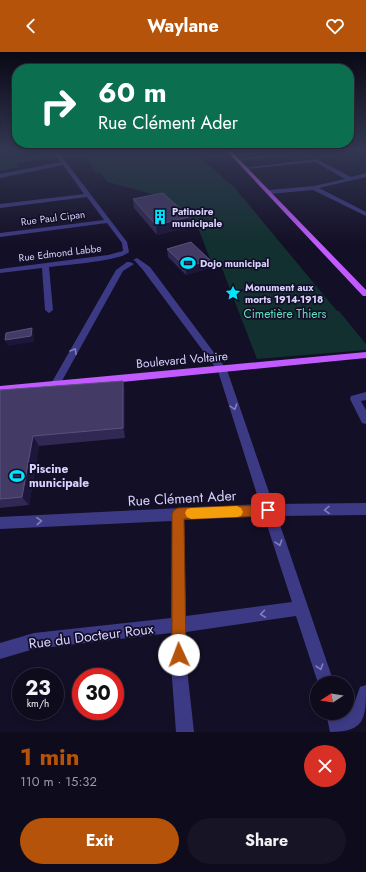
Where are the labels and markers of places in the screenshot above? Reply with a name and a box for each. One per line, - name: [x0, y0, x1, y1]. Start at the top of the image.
- place label: Patinoire municipale: [172, 204, 222, 231]
- building icon: Patinoire municipale: [151, 208, 169, 226]
- sports icon: Dojo municipal: [179, 254, 197, 272]
- place label: Dojo municipal: [200, 256, 270, 271]
- place label: Monument aux morts 1914-1918: [245, 280, 323, 307]
- place icon: Monument aux morts 1914-1918: [224, 284, 242, 302]
- place label: Piscine municipale: [29, 460, 89, 492]
- sports icon: Piscine municipale: [8, 467, 26, 485]
- pin: [251, 493, 285, 527]

